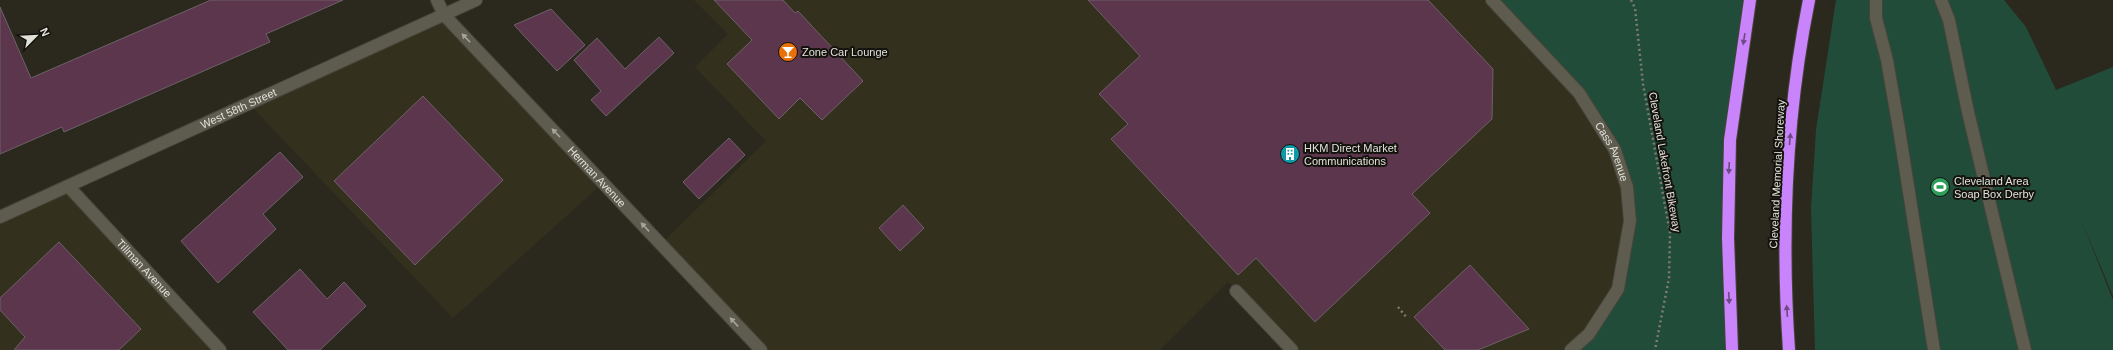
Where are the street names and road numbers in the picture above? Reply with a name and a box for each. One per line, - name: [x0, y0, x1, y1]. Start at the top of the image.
- street label: West 58th Street: [199, 86, 278, 131]
- street label: Cleveland Lakefront Bikeway: [1647, 91, 1683, 233]
- street label: Cleveland Memorial Shoreway: [1767, 99, 1787, 249]
- street label: Cass Avenue: [1593, 120, 1631, 183]
- street label: Herman Avenue: [565, 144, 628, 209]
- street label: Tillman Avenue: [114, 237, 174, 300]

